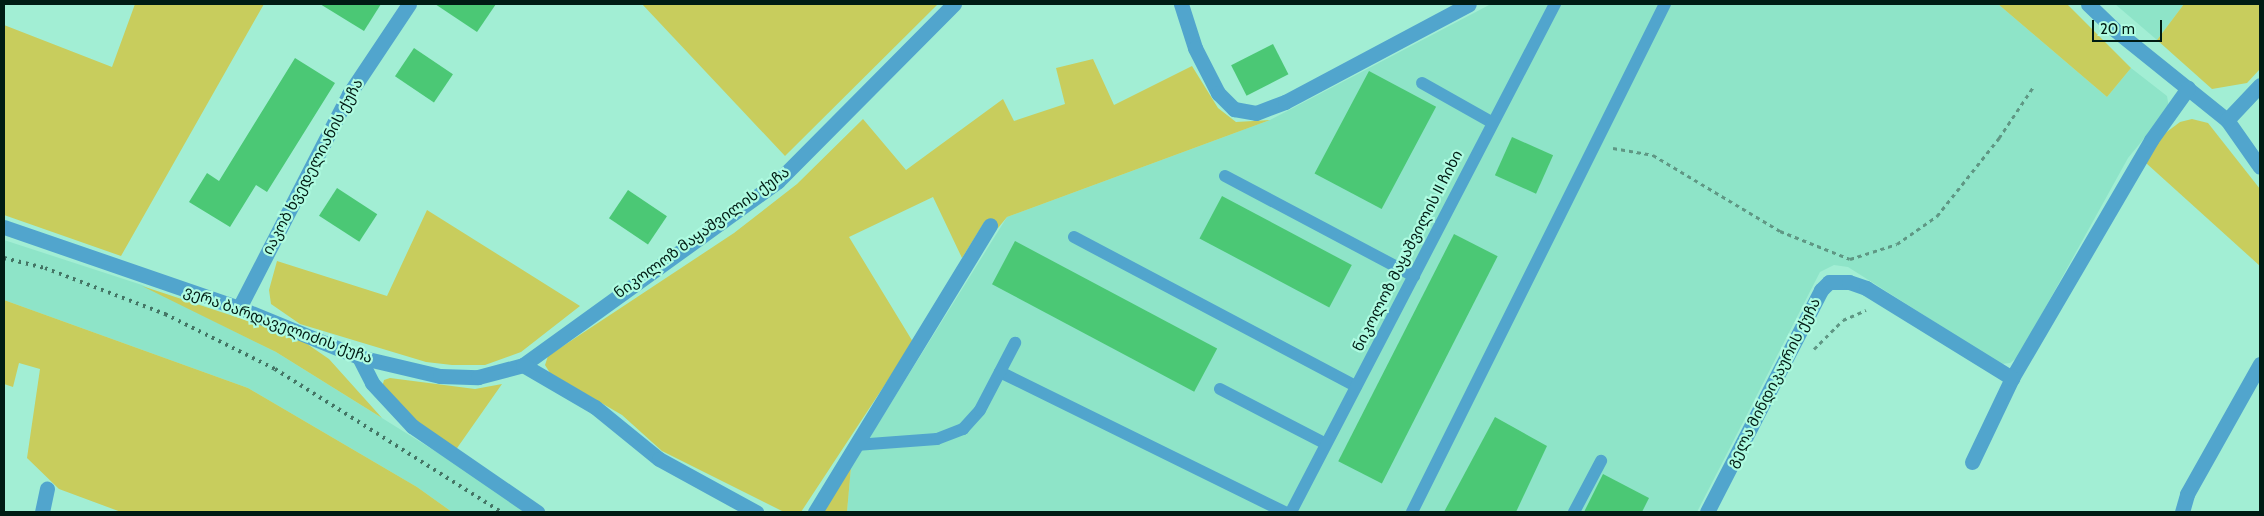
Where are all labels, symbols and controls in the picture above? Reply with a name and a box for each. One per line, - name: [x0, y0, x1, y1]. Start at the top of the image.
- scale bar: [2094, 10, 2164, 42]
- text: 20 m: [2100, 20, 2135, 38]
- street label: იაკობ ხვედელიანის ქუჩა: [259, 76, 367, 258]
- street label: ნიკოლოზ მაყაშვილის II ჩიხი: [1349, 147, 1467, 355]
- street label: ნიკოლოზ მაყაშვილის ქუჩა: [611, 163, 793, 303]
- street label: ვერა ბარდაველიძის ქუჩა: [181, 282, 375, 368]
- street label: გელა მინდიკაურის ქუჩა: [1723, 295, 1825, 471]

